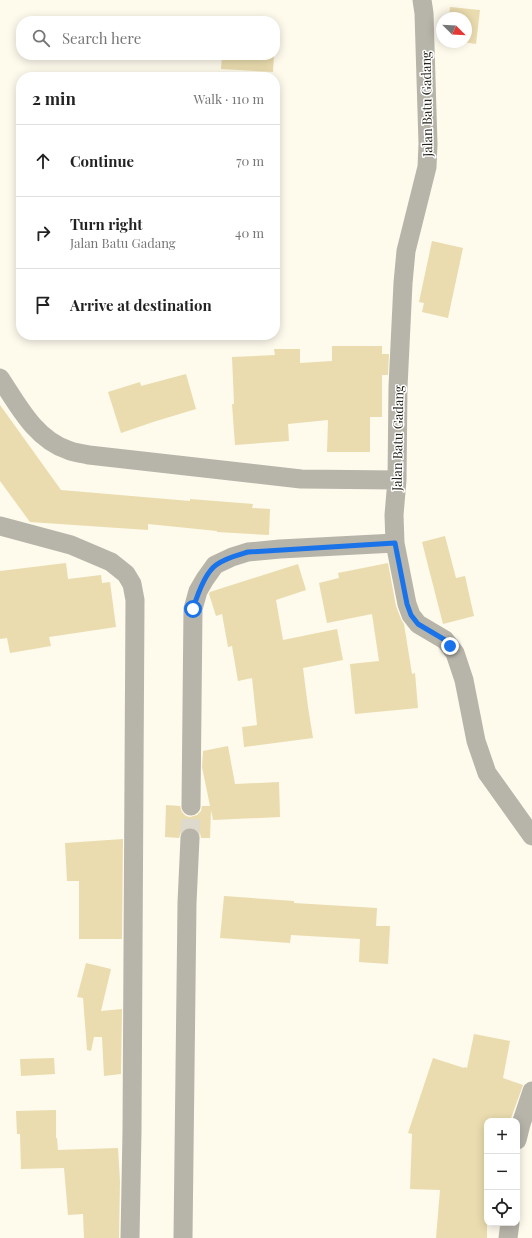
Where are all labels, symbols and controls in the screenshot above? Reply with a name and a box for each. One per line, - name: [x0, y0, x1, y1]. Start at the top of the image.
- north arrow: [436, 12, 472, 48]
- search box: [16, 16, 280, 60]
- icon: search: [30, 27, 52, 49]
- text: Search here: [62, 28, 141, 48]
- street label: Jalan Batu Gadang: [417, 51, 435, 158]
- text: 2 min: [32, 87, 76, 109]
- text: Walk · 110 m: [194, 90, 264, 107]
- icon: ahead: [32, 150, 54, 172]
- text: Continue: [70, 151, 134, 171]
- text: 70 m: [236, 152, 264, 169]
- text: Turn right: [70, 214, 143, 234]
- icon: right: [32, 222, 54, 244]
- text: 40 m: [235, 224, 264, 241]
- text: Jalan Batu Gadang: [70, 234, 176, 251]
- icon: arrive: [32, 294, 54, 316]
- text: Arrive at destination: [70, 295, 212, 315]
- street label: Jalan Batu Gadang: [388, 385, 406, 492]
- route start: [184, 600, 202, 618]
- route end: [441, 637, 459, 655]
- map controls: [484, 1118, 520, 1226]
- button: +: [484, 1118, 520, 1154]
- button: −: [484, 1154, 520, 1190]
- button: locate: [484, 1190, 520, 1226]

